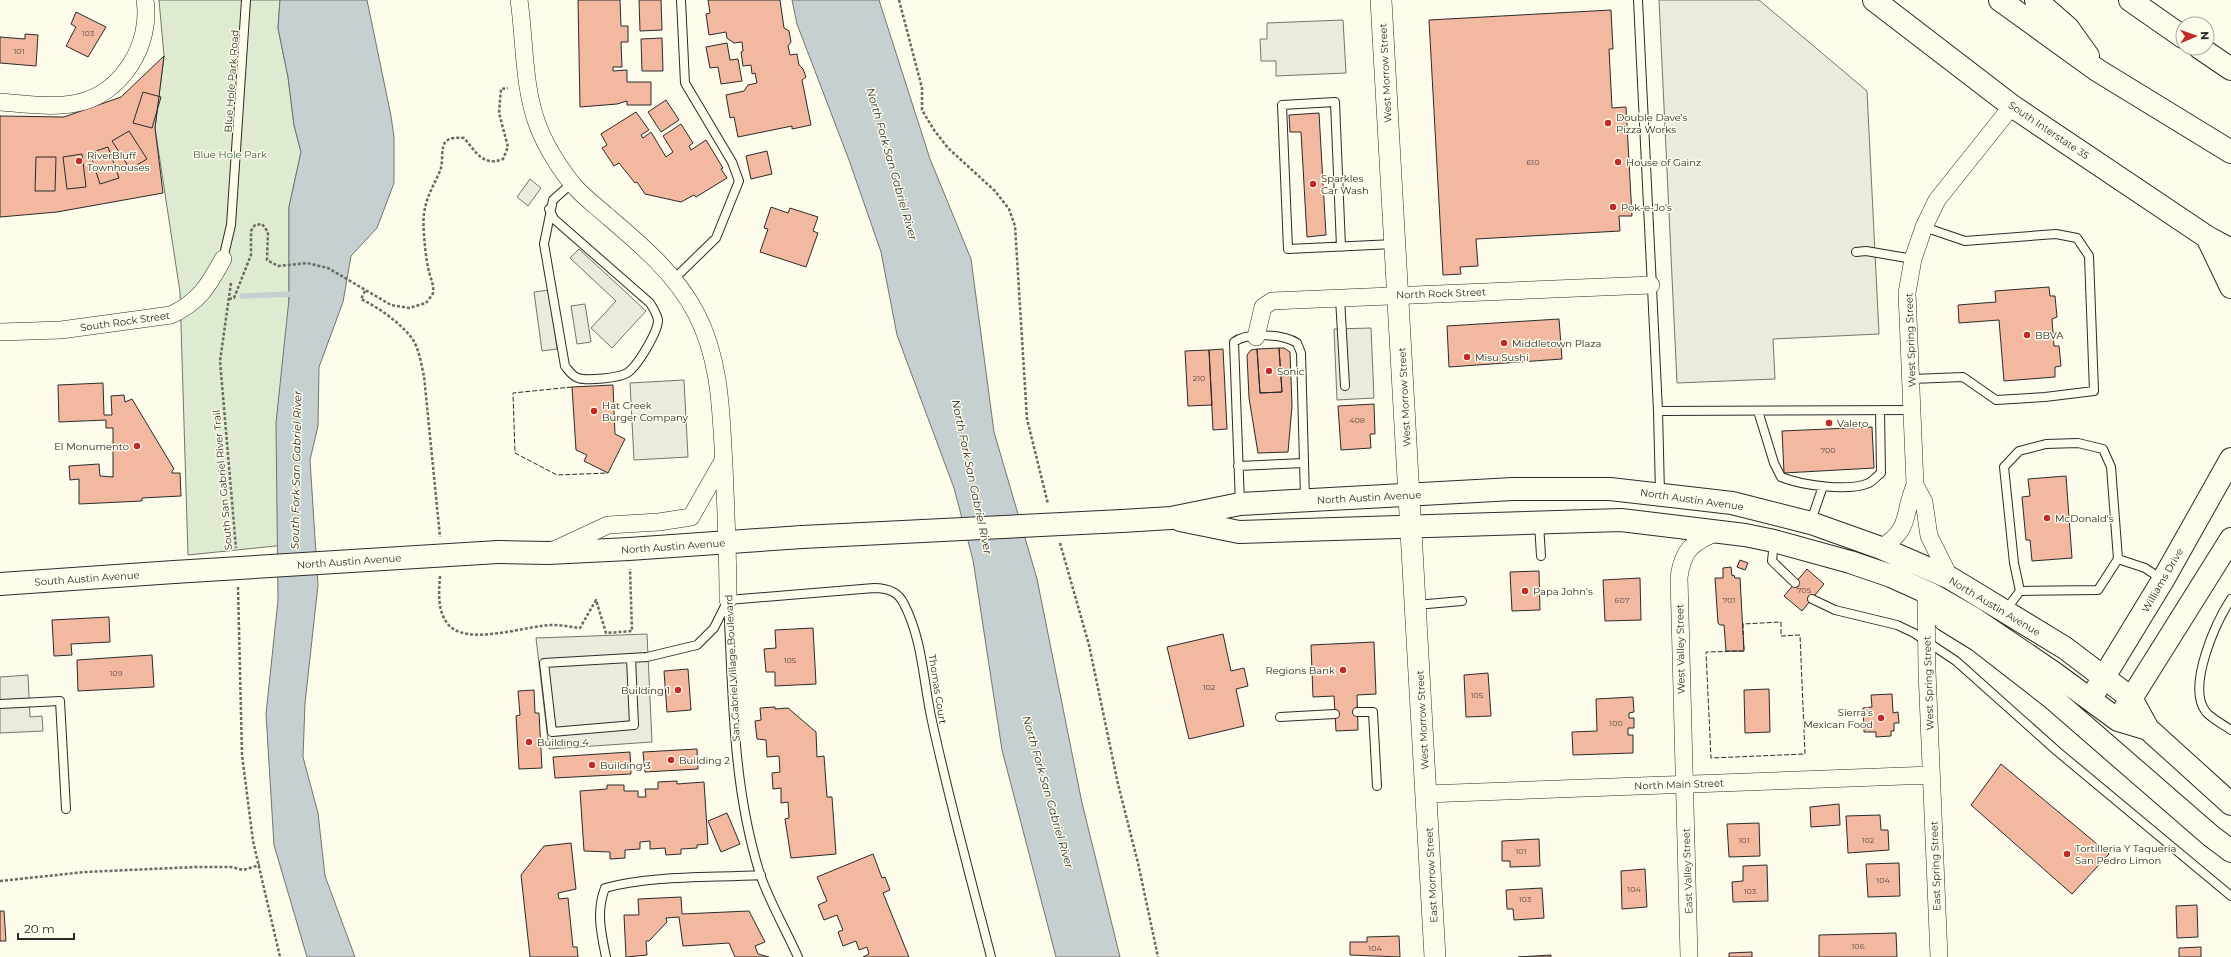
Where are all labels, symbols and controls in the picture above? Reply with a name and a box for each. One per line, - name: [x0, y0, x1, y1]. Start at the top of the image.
- north arrow: [2175, 16, 2215, 56]
- street label: West Morrow Street: [1376, 23, 1395, 123]
- house number: 103: [82, 28, 95, 38]
- street label: Blue Hole Park Road: [221, 29, 242, 133]
- text: N: [2198, 31, 2212, 40]
- house number: 101: [13, 46, 25, 56]
- water label: North Fork San Gabriel River: [863, 86, 921, 242]
- street label: South Interstate 35: [2006, 99, 2092, 162]
- place label: Double Dave's Pizza Works: [1616, 111, 1688, 136]
- marker: Double Dave's Pizza Works: [1603, 118, 1613, 128]
- park label: Blue Hole Park: [193, 148, 267, 161]
- place label: RiverBluff Townhouses: [87, 149, 150, 174]
- marker: RiverBluff Townhouses: [74, 156, 84, 166]
- place label: House of Gainz: [1626, 156, 1701, 169]
- house number: 610: [1526, 157, 1540, 167]
- marker: House of Gainz: [1613, 157, 1623, 167]
- place label: Sparkles Car Wash: [1321, 172, 1369, 197]
- marker: Sparkles Car Wash: [1308, 179, 1318, 189]
- place label: Pok-e-Jo's: [1621, 201, 1672, 214]
- marker: Pok-e-Jo's: [1608, 202, 1618, 212]
- street label: North Rock Street: [1396, 285, 1486, 302]
- street label: West Spring Street: [1902, 293, 1919, 387]
- street label: South Rock Street: [79, 309, 171, 334]
- place label: BBVA: [2035, 329, 2064, 342]
- marker: BBVA: [2022, 330, 2032, 340]
- place label: Middletown Plaza: [1512, 337, 1601, 350]
- marker: Middletown Plaza: [1499, 338, 1509, 348]
- street label: West Morrow Street: [1395, 347, 1414, 447]
- place label: Misu Sushi: [1475, 351, 1529, 364]
- marker: Misu Sushi: [1462, 352, 1472, 362]
- place label: Sonic: [1277, 365, 1305, 378]
- marker: Sonic: [1264, 366, 1274, 376]
- house number: 210: [1193, 373, 1205, 383]
- water label: South Fork San Gabriel River: [288, 390, 304, 549]
- water label: North Fork San Gabriel River: [949, 398, 995, 556]
- place label: Hat Creek Burger Company: [602, 399, 689, 424]
- marker: Hat Creek Burger Company: [589, 406, 599, 416]
- street label: South San Gabriel River Trail: [210, 409, 235, 551]
- house number: 408: [1349, 415, 1365, 425]
- place label: Valero: [1837, 417, 1868, 430]
- marker: Valero: [1824, 418, 1834, 428]
- place label: El Monumento: [54, 440, 129, 453]
- marker: El Monumento: [132, 441, 142, 451]
- house number: 700: [1820, 445, 1836, 455]
- street label: North Austin Avenue: [1639, 486, 1745, 513]
- street label: North Austin Avenue: [1316, 488, 1422, 507]
- place label: McDonald's: [2055, 512, 2114, 525]
- marker: McDonald's: [2042, 513, 2052, 523]
- street label: North Austin Avenue: [620, 536, 726, 557]
- street label: Williams Drive: [2139, 546, 2186, 615]
- street label: North Austin Avenue: [296, 551, 402, 572]
- street label: South Austin Avenue: [34, 568, 140, 589]
- street label: North Austin Avenue: [1947, 574, 2043, 639]
- place label: Papa John's: [1533, 585, 1593, 598]
- house number: 705: [1797, 585, 1812, 595]
- marker: Papa John's: [1520, 586, 1530, 596]
- street label: San Gabriel Village Boulevard: [722, 594, 743, 742]
- house number: 607: [1615, 595, 1630, 605]
- house number: 701: [1723, 595, 1735, 605]
- street label: West Valley Street: [1673, 604, 1688, 694]
- street label: West Spring Street: [1920, 636, 1937, 730]
- street label: Thomas Court: [926, 653, 949, 725]
- house number: 105: [784, 655, 797, 665]
- place label: Regions Bank: [1265, 664, 1335, 677]
- marker: Regions Bank: [1338, 665, 1348, 675]
- house number: 109: [109, 668, 123, 678]
- street label: West Morrow Street: [1413, 670, 1432, 770]
- house number: 102: [1203, 682, 1216, 692]
- place label: Building 1: [621, 684, 670, 697]
- marker: Building 1: [673, 685, 683, 695]
- house number: 105: [1471, 690, 1484, 700]
- place label: Sierra's Mexican Food: [1803, 706, 1873, 731]
- marker: Sierra's Mexican Food: [1876, 713, 1886, 723]
- water label: North Fork San Gabriel River: [1019, 714, 1077, 870]
- house number: 100: [1609, 718, 1623, 728]
- place label: Building 4: [537, 736, 589, 749]
- marker: Building 4: [524, 737, 534, 747]
- place label: Building 2: [679, 754, 730, 767]
- marker: Building 2: [666, 755, 676, 765]
- place label: Building 3: [600, 759, 651, 772]
- marker: Building 3: [587, 760, 597, 770]
- street label: North Main Street: [1634, 776, 1724, 793]
- street label: East Spring Street: [1927, 821, 1944, 911]
- street label: East Morrow Street: [1423, 827, 1440, 923]
- street label: East Valley Street: [1680, 828, 1695, 914]
- house number: 101: [1738, 835, 1750, 845]
- house number: 102: [1862, 835, 1875, 845]
- place label: Tortilleria Y Taqueria San Pedro Limon: [2075, 842, 2176, 867]
- house number: 101: [1515, 846, 1527, 856]
- marker: Tortilleria Y Taqueria San Pedro Limon: [2062, 849, 2072, 859]
- house number: 104: [1876, 875, 1890, 885]
- house number: 104: [1627, 884, 1641, 894]
- house number: 103: [1744, 886, 1757, 896]
- house number: 103: [1519, 894, 1532, 904]
- scale bar: [18, 915, 74, 941]
- text: 20 m: [24, 921, 55, 936]
- house number: 106: [1851, 941, 1865, 951]
- house number: 104: [1368, 943, 1382, 953]

